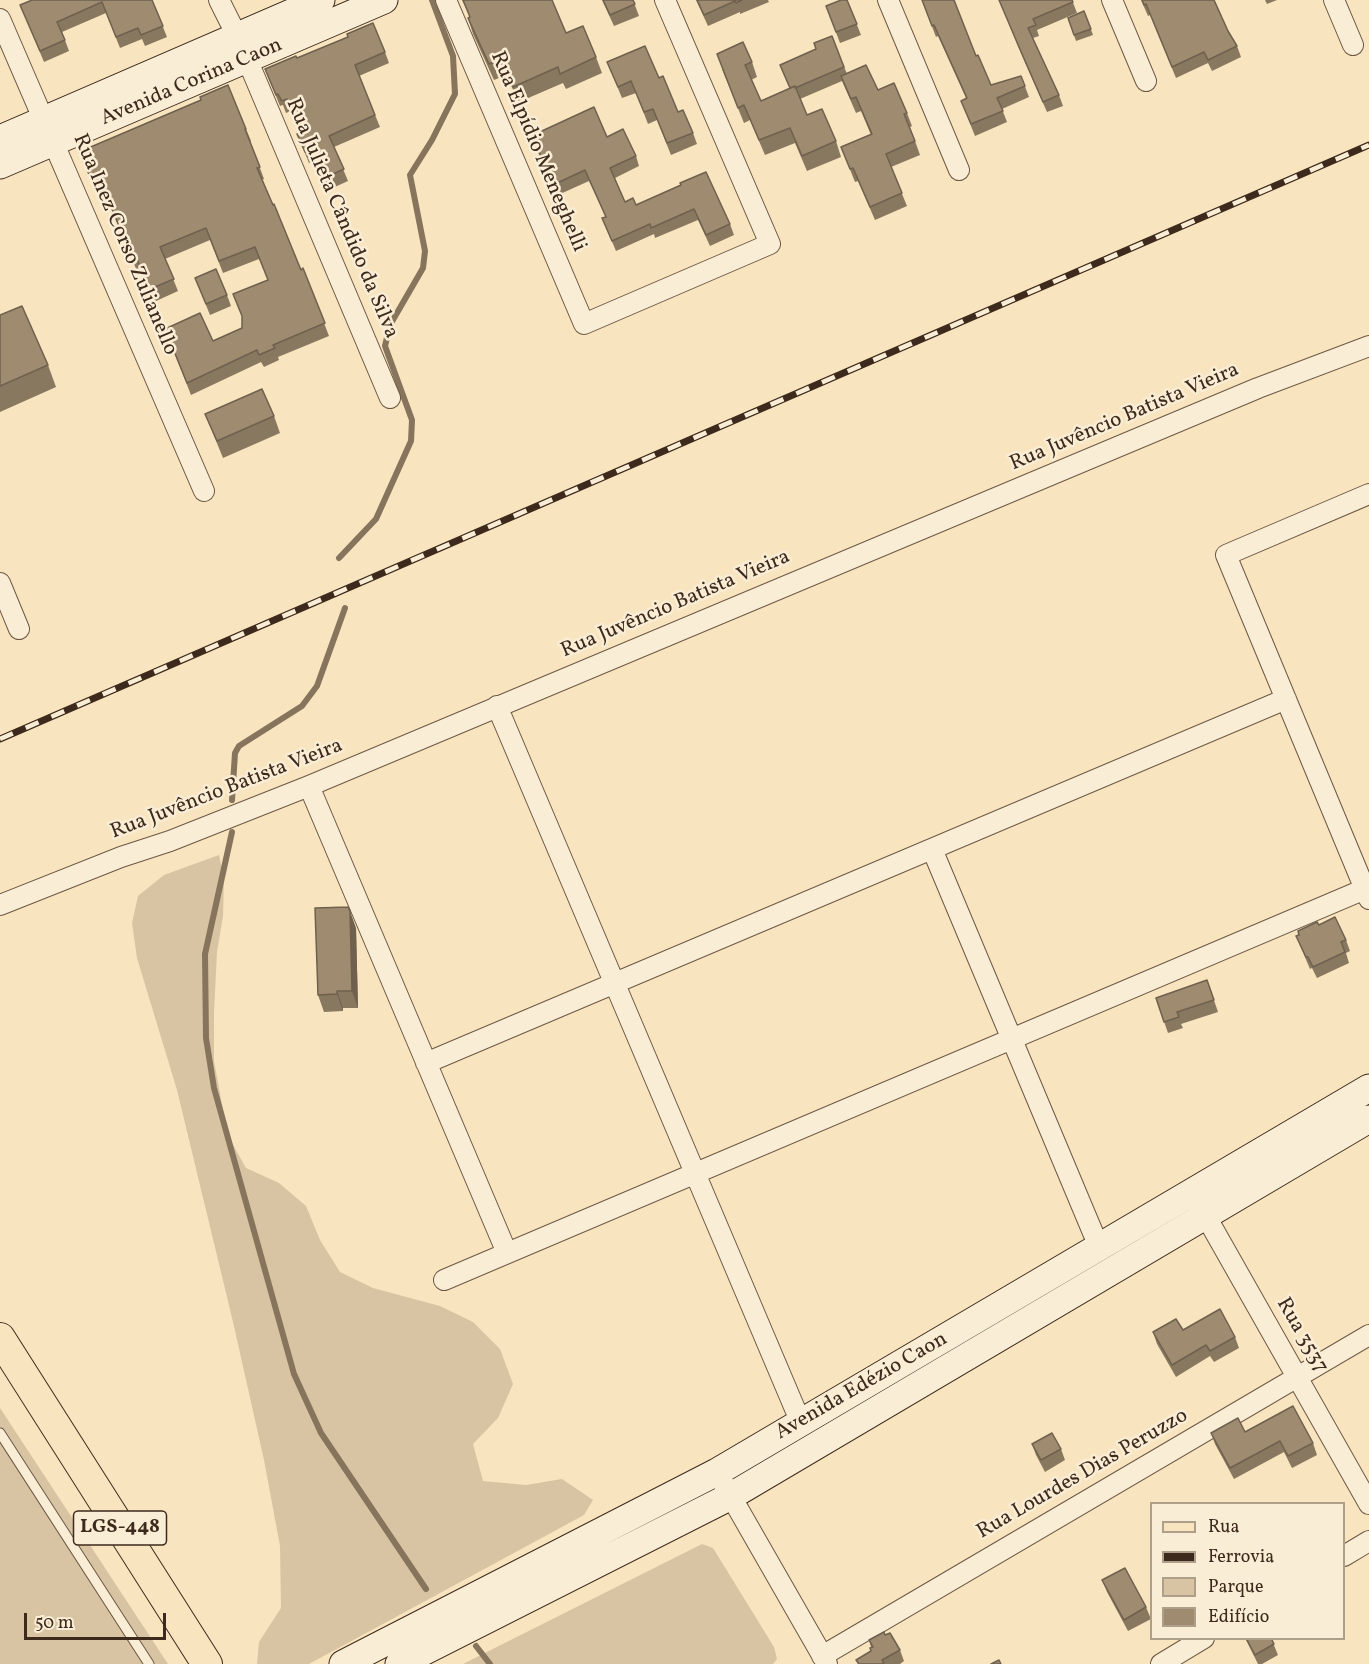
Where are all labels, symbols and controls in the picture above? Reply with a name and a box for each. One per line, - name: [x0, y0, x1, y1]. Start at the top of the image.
- street label: Avenida Corina Caon: [97, 33, 287, 133]
- street label: Rua Elpídio Meneghelli: [483, 48, 591, 256]
- street label: Rua Julieta Cândido da Silva: [279, 95, 403, 343]
- street label: Rua Inez Corso Zulianello: [66, 131, 182, 359]
- street label: Rua Juvêncio Batista Vieira: [1007, 358, 1243, 478]
- street label: Rua Juvêncio Batista Vieira: [558, 545, 794, 665]
- street label: Rua Juvêncio Batista Vieira: [107, 734, 347, 846]
- street label: Rua 3537: [1269, 1294, 1333, 1378]
- street label: Avenida Edézio Caon: [772, 1328, 952, 1446]
- street label: Rua Lourdes Dias Peruzzo: [973, 1404, 1193, 1546]
- legend: [1150, 1502, 1345, 1640]
- road number: LGS-448: [74, 1511, 166, 1545]
- text: Rua: [1208, 1515, 1239, 1540]
- text: Ferrovia: [1208, 1545, 1274, 1570]
- text: Parque: [1208, 1575, 1263, 1600]
- scale bar: [27, 1601, 170, 1639]
- text: Edifício: [1208, 1605, 1269, 1630]
- text: 50 m: [35, 1611, 74, 1636]

